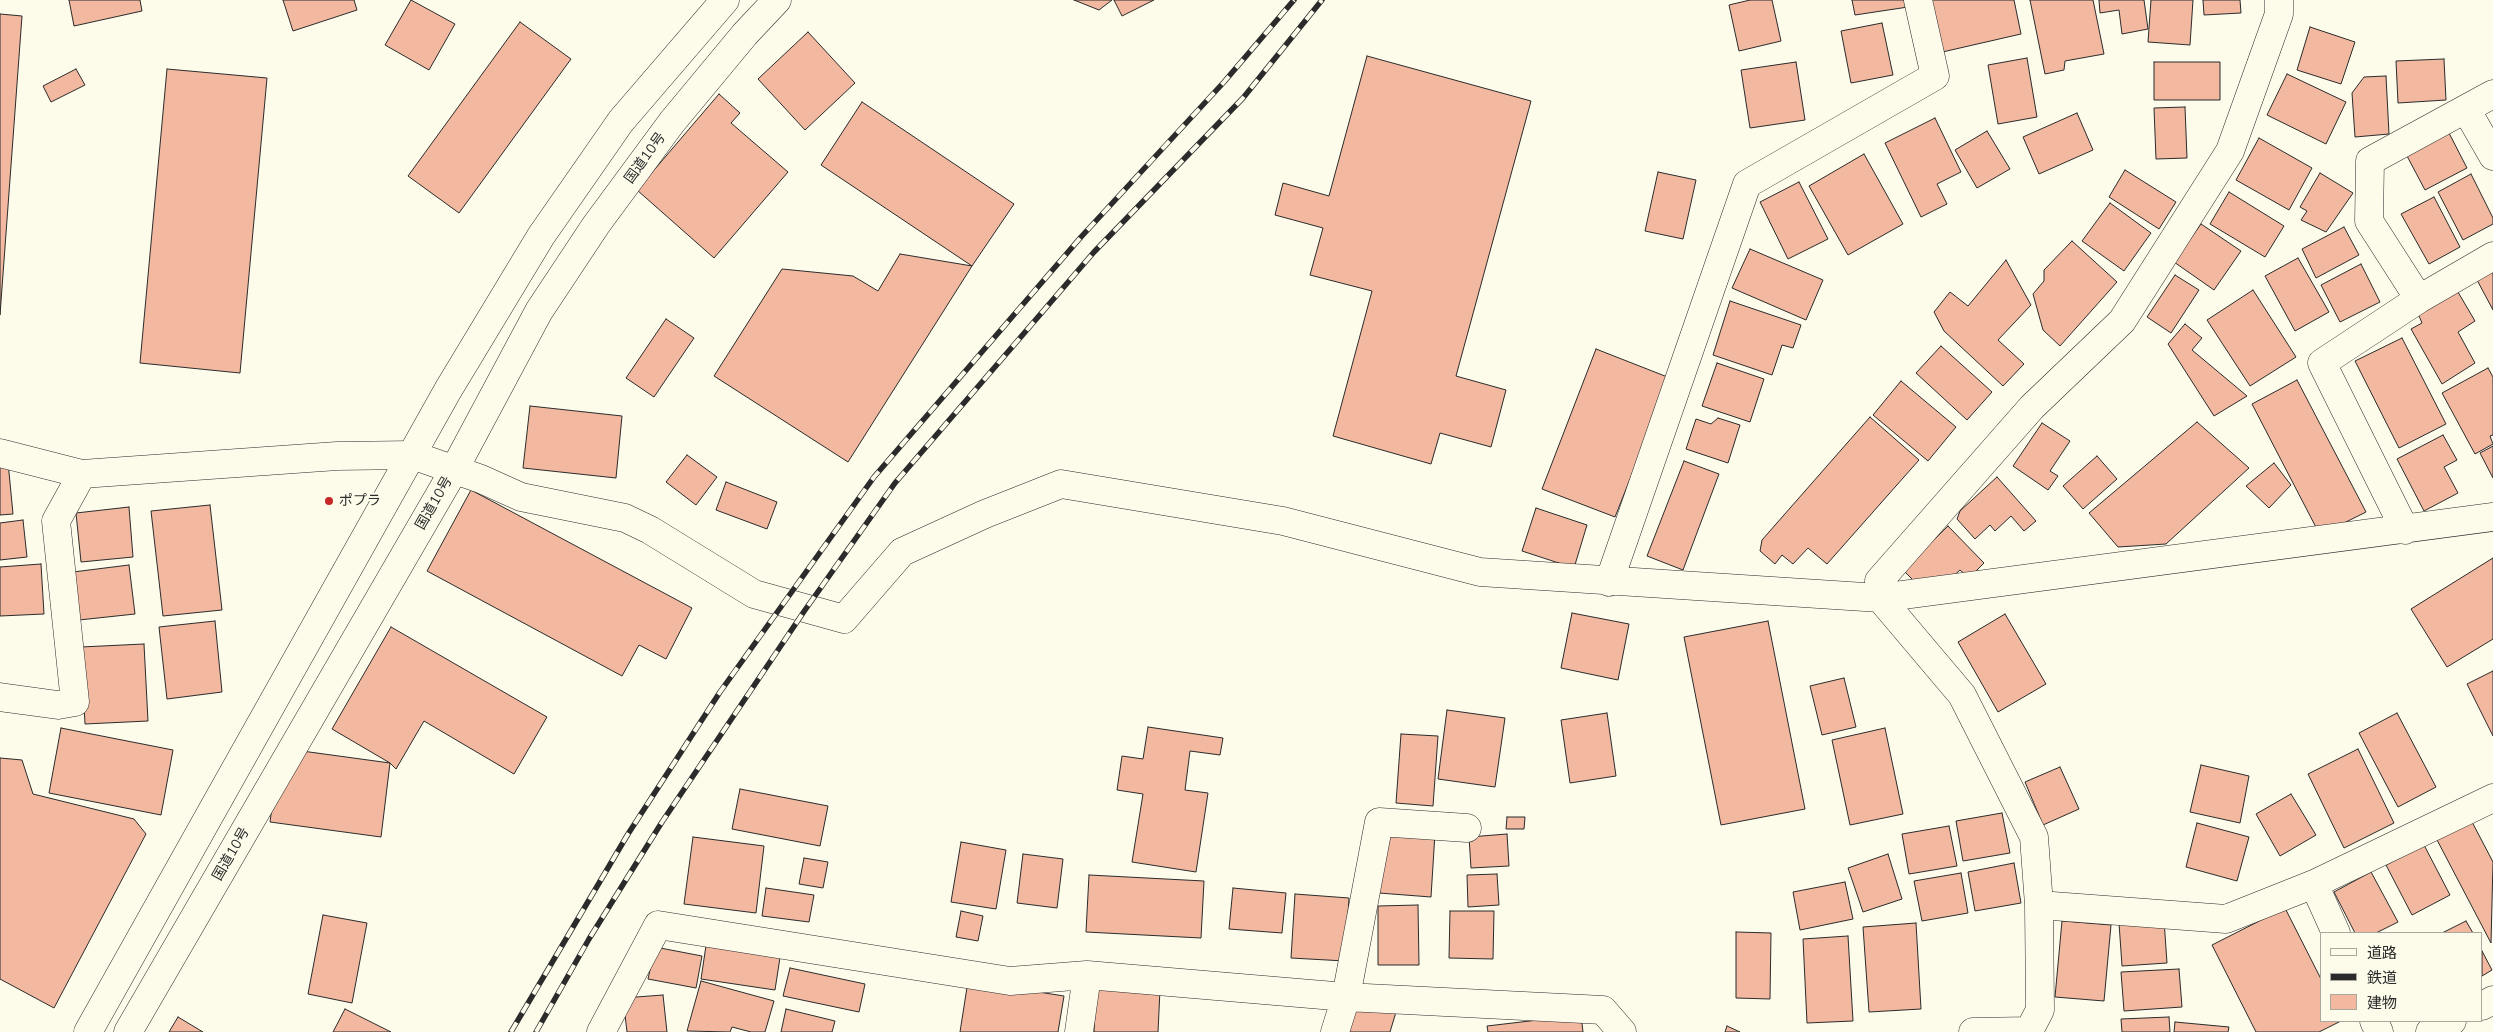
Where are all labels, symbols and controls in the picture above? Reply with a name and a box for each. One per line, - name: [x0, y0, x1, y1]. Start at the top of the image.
- street label: 国道10号: [621, 129, 669, 187]
- street label: 国道10号: [412, 473, 456, 533]
- place label: ポプラ: [339, 493, 381, 509]
- marker: ポプラ: [323, 495, 335, 507]
- street label: 国道10号: [209, 824, 253, 884]
- legend: [2320, 932, 2483, 1022]
- text: 道路: [2367, 943, 2397, 962]
- text: 鉄道: [2367, 968, 2397, 987]
- text: 建物: [2367, 993, 2397, 1012]

